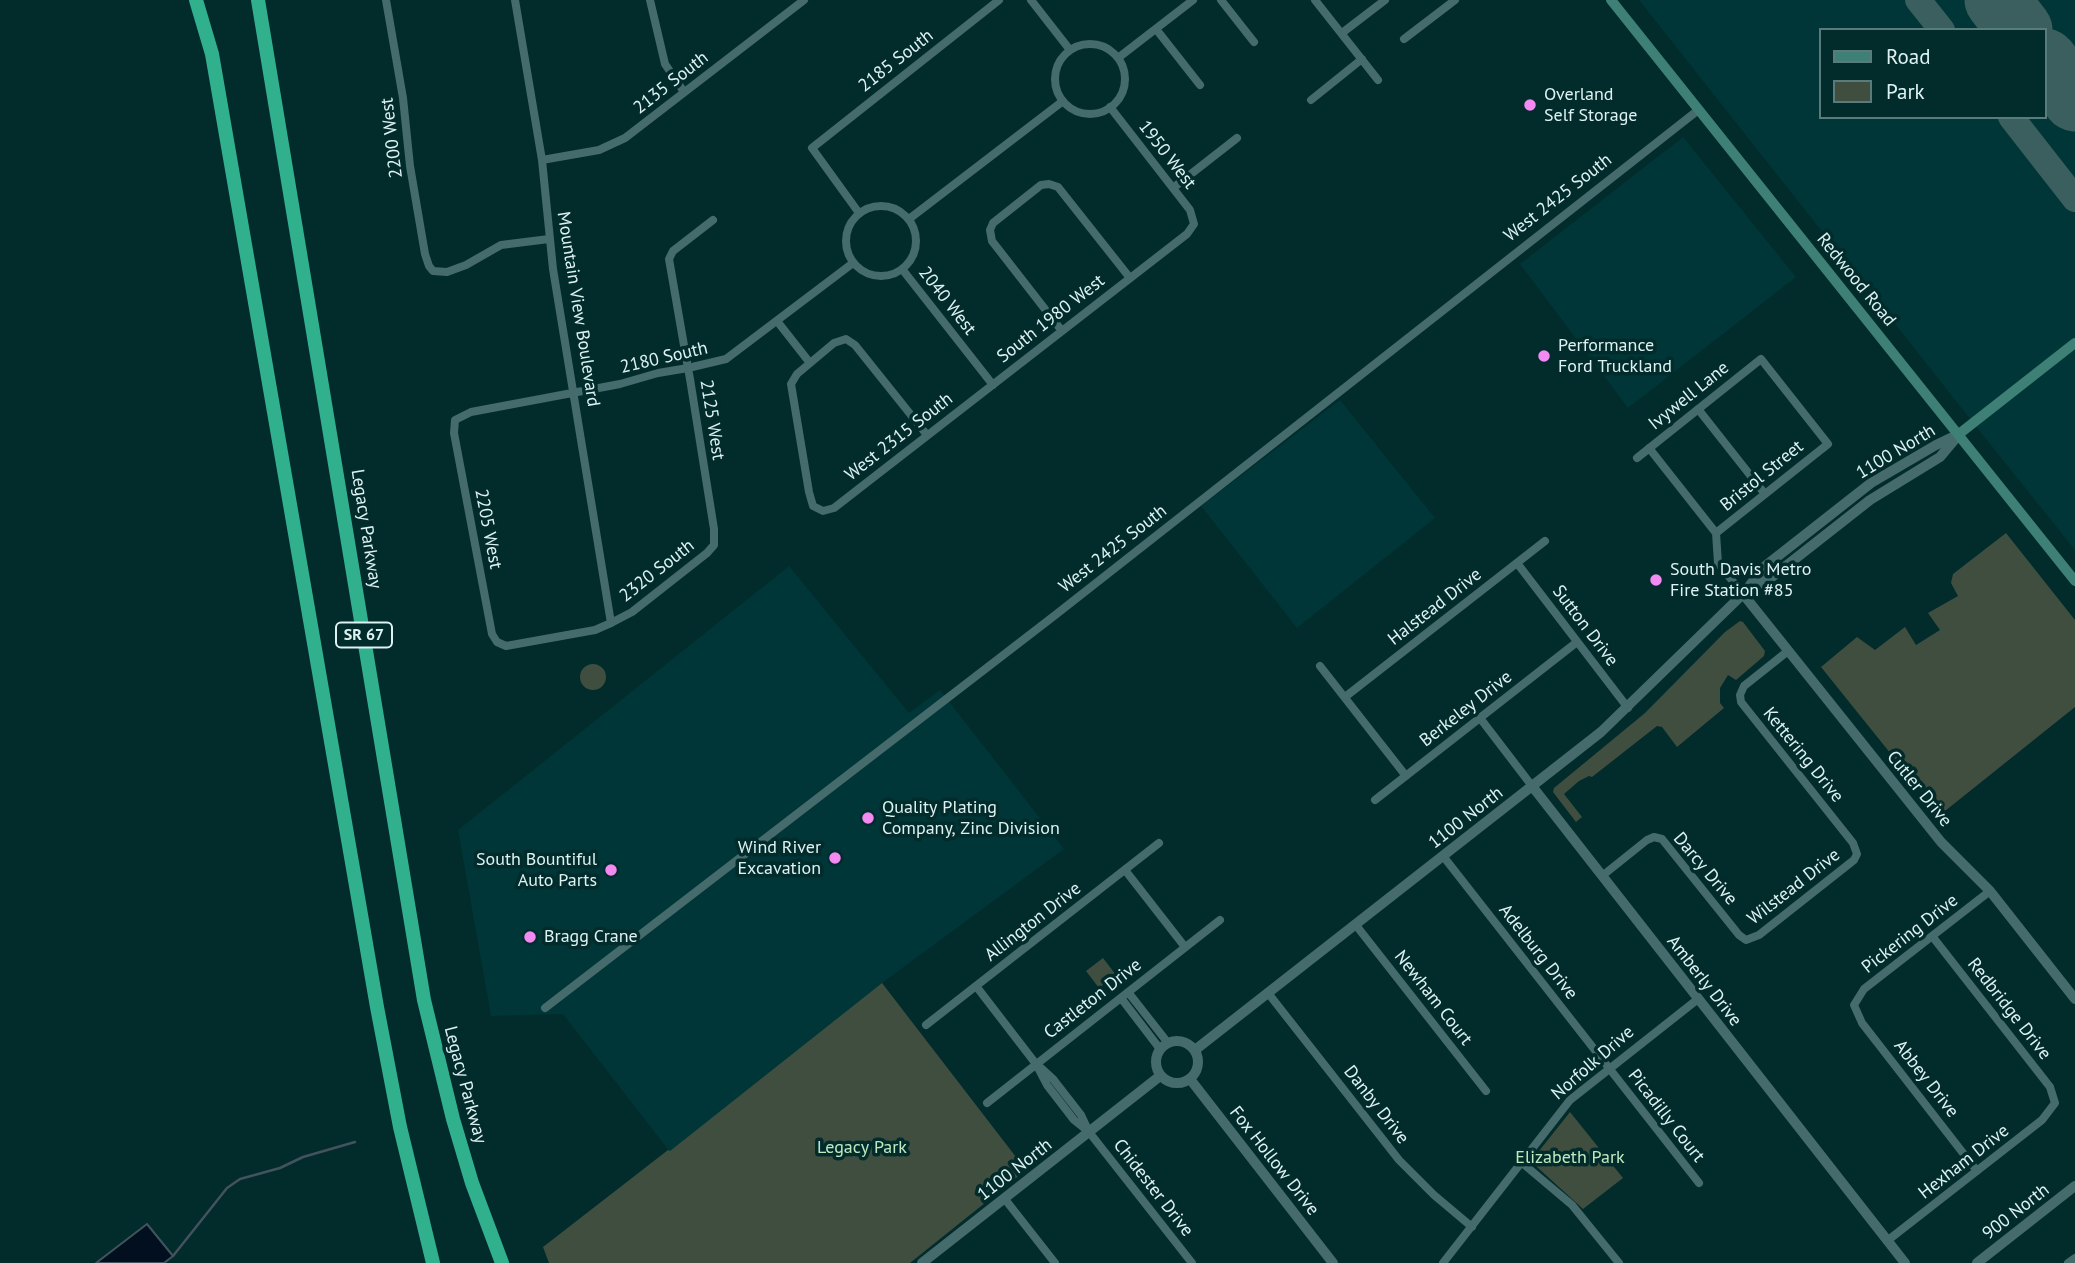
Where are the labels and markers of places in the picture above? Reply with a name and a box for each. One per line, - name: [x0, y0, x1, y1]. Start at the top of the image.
- place label: Overland Self Storage: [1544, 84, 1637, 126]
- marker: Overland Self Storage: [1522, 97, 1538, 113]
- place label: Performance Ford Truckland: [1558, 335, 1672, 378]
- marker: Performance Ford Truckland: [1536, 348, 1552, 364]
- place label: South Davis Metro Fire Station #85: [1670, 559, 1811, 602]
- marker: South Davis Metro Fire Station #85: [1648, 572, 1664, 588]
- place label: Quality Plating Company, Zinc Division: [882, 797, 1060, 840]
- marker: Quality Plating Company, Zinc Division: [860, 810, 876, 826]
- place label: Wind River Excavation: [737, 837, 821, 880]
- place label: South Bountiful Auto Parts: [476, 849, 597, 892]
- marker: Wind River Excavation: [827, 850, 843, 866]
- marker: South Bountiful Auto Parts: [603, 862, 619, 878]
- place label: Bragg Crane: [544, 926, 638, 948]
- marker: Bragg Crane: [522, 929, 538, 945]

